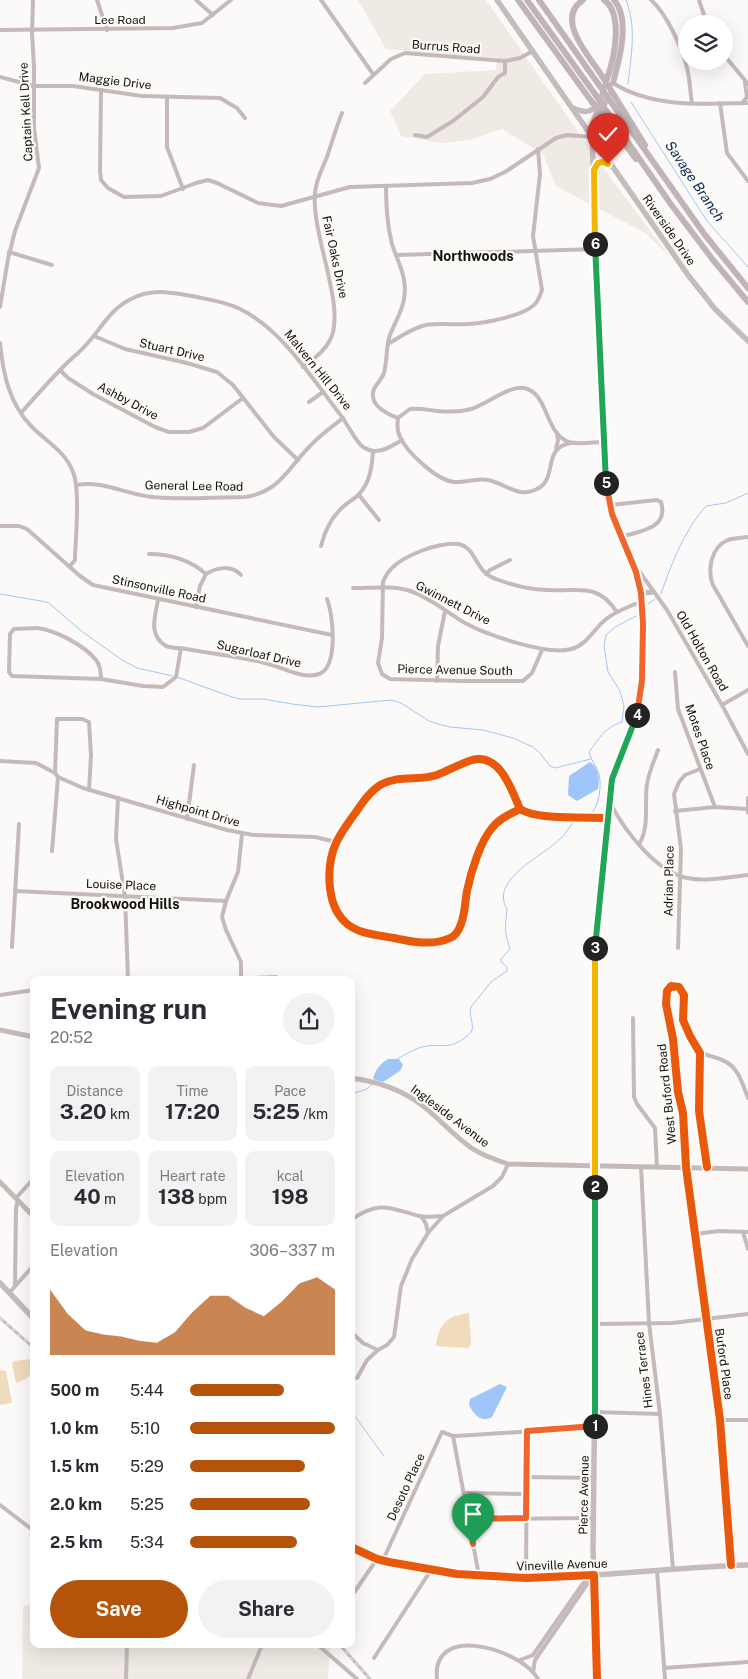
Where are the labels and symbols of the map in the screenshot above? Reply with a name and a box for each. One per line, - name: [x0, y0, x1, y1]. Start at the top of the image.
- street label: Lee Road: [94, 13, 146, 27]
- street label: Burrus Road: [411, 38, 481, 56]
- street label: Captain Kell Drive: [16, 62, 36, 162]
- street label: Maggie Drive: [78, 70, 152, 92]
- pin: [587, 113, 629, 164]
- water label: Savage Branch: [662, 138, 728, 224]
- street label: Riverside Drive: [639, 192, 699, 268]
- street label: Fair Oaks Drive: [319, 215, 351, 300]
- pin: 6: [582, 232, 608, 256]
- district label: Northwoods: [432, 248, 514, 264]
- street label: Malvern Hill Drive: [281, 327, 355, 413]
- street label: Stuart Drive: [138, 336, 206, 364]
- street label: Ashby Drive: [95, 379, 161, 423]
- pin: 5: [594, 470, 618, 496]
- street label: General Lee Road: [145, 478, 243, 494]
- street label: Stinsonville Road: [111, 572, 207, 606]
- street label: Gwinnett Drive: [413, 578, 493, 628]
- street label: Old Holton Road: [673, 608, 731, 694]
- street label: Sugarloaf Drive: [215, 637, 303, 671]
- street label: Pierce Avenue South: [397, 662, 513, 678]
- pin: 4: [624, 702, 650, 728]
- street label: Motes Place: [682, 702, 718, 772]
- street label: Highpoint Drive: [155, 792, 242, 830]
- street label: Adrian Place: [661, 845, 677, 917]
- street label: Louise Place: [86, 877, 157, 893]
- district label: Brookwood Hills: [70, 896, 180, 912]
- pin: 3: [582, 936, 608, 960]
- street label: West Buford Road: [655, 1043, 679, 1145]
- street label: Ingleside Avenue: [408, 1082, 492, 1150]
- pin: 2: [582, 1174, 608, 1200]
- street label: Buford Place: [712, 1327, 736, 1401]
- street label: Hines Terrace: [632, 1331, 656, 1409]
- pin: 1: [582, 1414, 608, 1438]
- street label: Desoto Place: [384, 1451, 428, 1523]
- street label: Pierce Avenue: [576, 1455, 592, 1535]
- pin: [452, 1493, 494, 1544]
- street label: Vineville Avenue: [516, 1556, 608, 1574]

